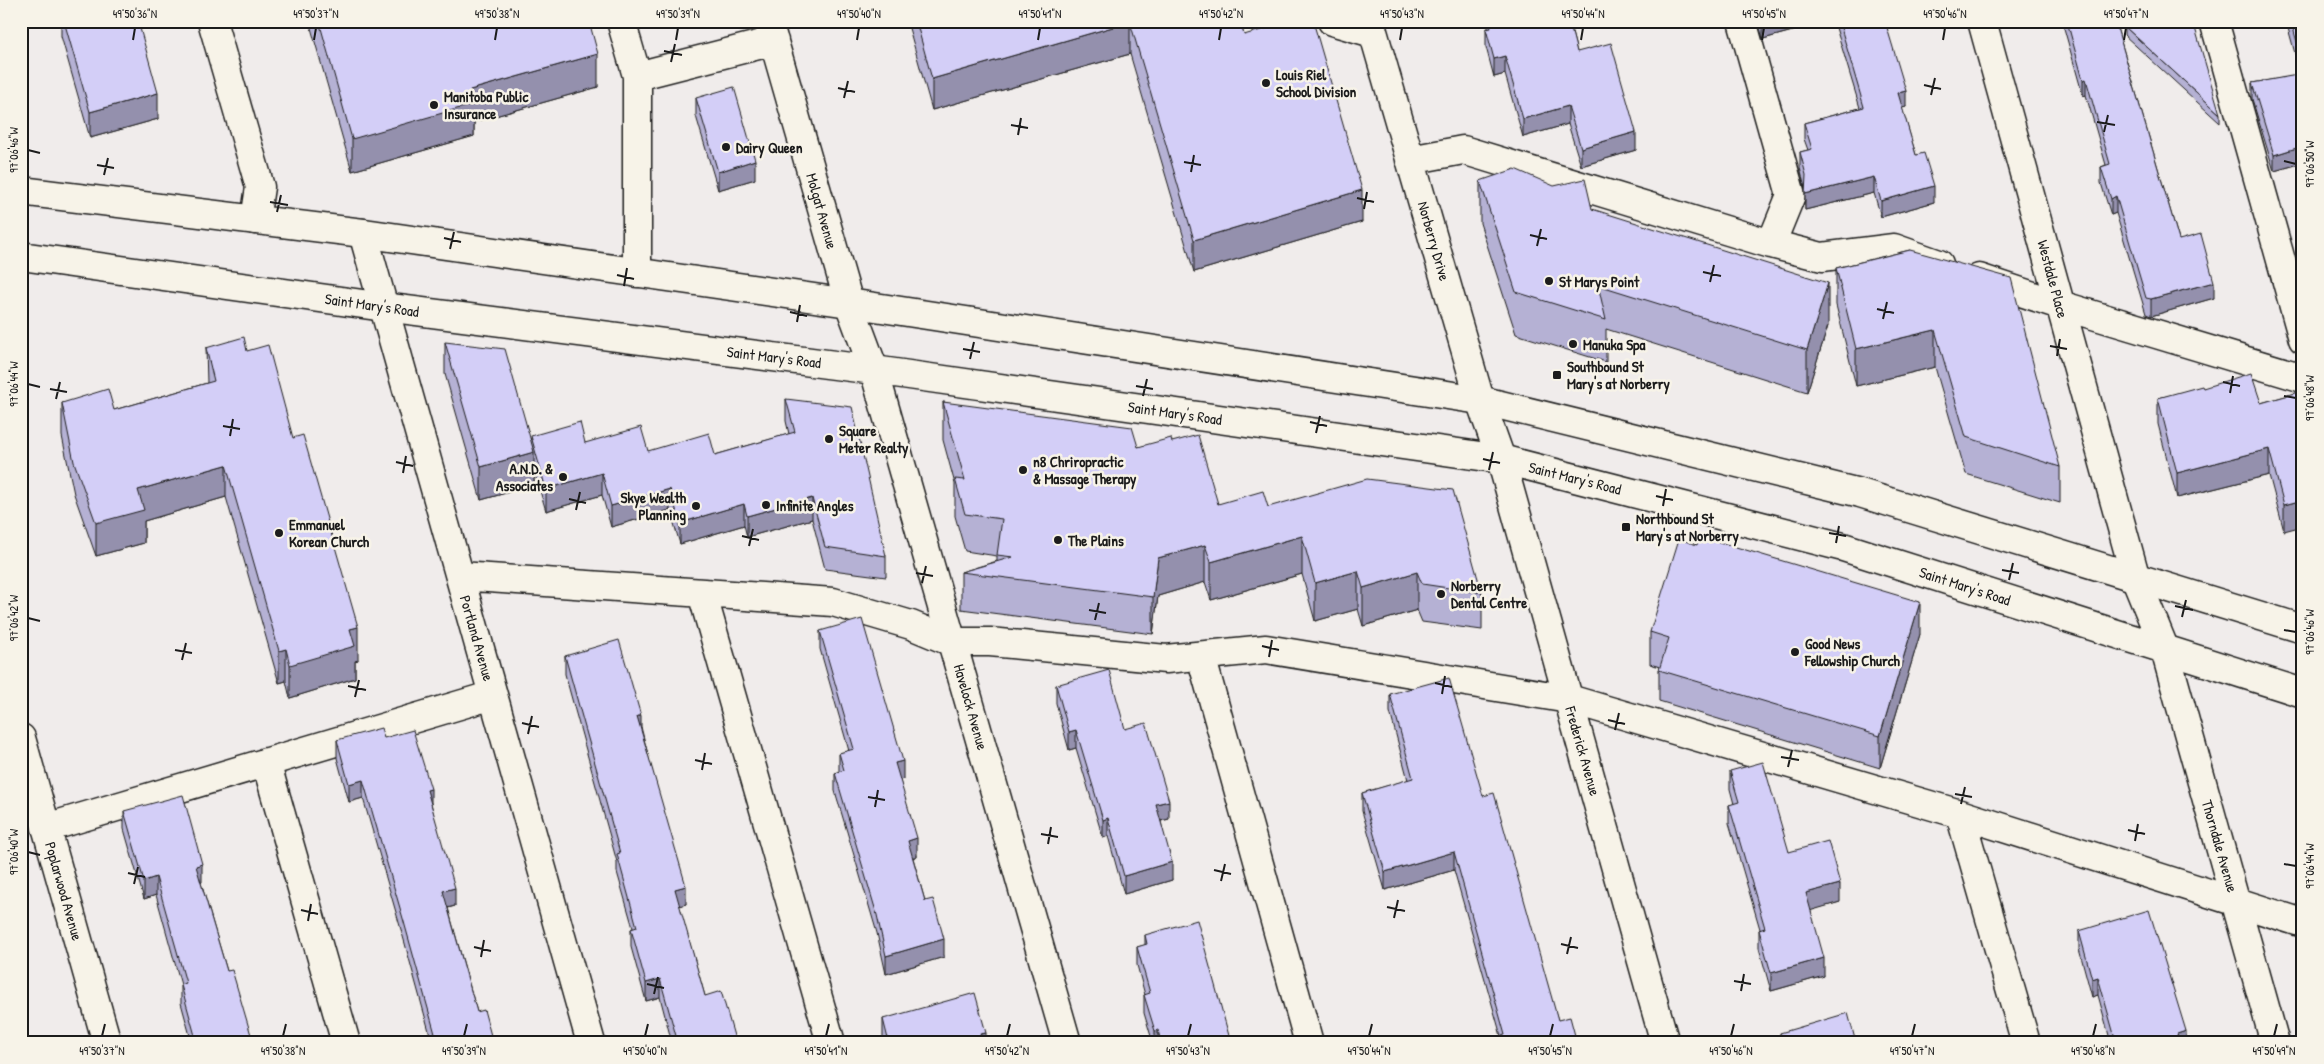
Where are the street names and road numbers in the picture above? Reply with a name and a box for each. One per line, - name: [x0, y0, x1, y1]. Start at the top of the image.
- street label: Molgat Avenue: [801, 171, 843, 251]
- street label: Norberry Drive: [1413, 199, 1455, 283]
- street label: Westdale Place: [2032, 238, 2074, 320]
- street label: Saint Mary's Road: [324, 288, 421, 322]
- street label: Saint Mary's Road: [726, 341, 822, 373]
- street label: Saint Mary's Road: [1127, 396, 1224, 430]
- street label: Saint Mary's Road: [1527, 456, 1624, 500]
- street label: Saint Mary's Road: [1917, 561, 2013, 611]
- street label: Portland Avenue: [455, 593, 499, 683]
- street label: Havelock Avenue: [949, 662, 993, 752]
- street label: Frederick Avenue: [1560, 703, 1606, 798]
- street label: Thorndale Avenue: [2197, 797, 2243, 895]
- street label: Poplarwood Avenue: [40, 839, 88, 943]

